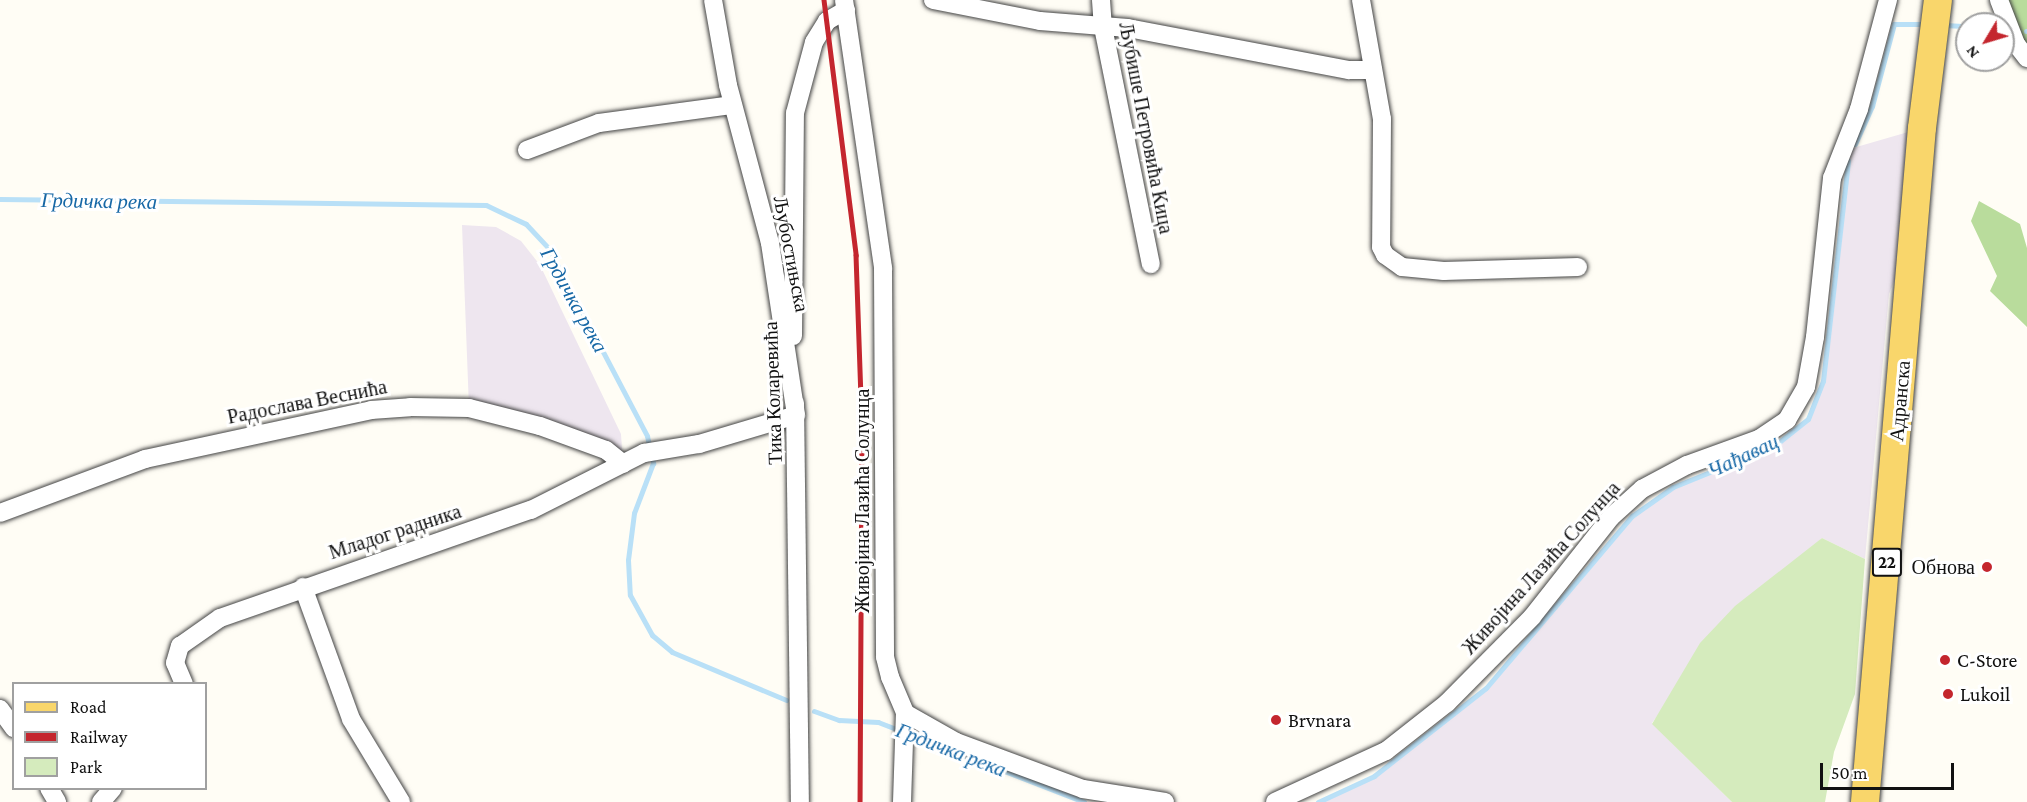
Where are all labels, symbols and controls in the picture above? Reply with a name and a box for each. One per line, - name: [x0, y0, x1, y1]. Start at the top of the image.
- north arrow: [1955, 12, 2015, 72]
- street label: Љубише Петровића Кица: [1114, 20, 1178, 236]
- text: N: [1962, 43, 1982, 62]
- water label: Грдичка река: [41, 187, 157, 215]
- street label: Љубостињска: [768, 194, 814, 314]
- water label: Грдичка река: [535, 243, 613, 357]
- street label: Тика Коларевића: [759, 321, 787, 465]
- street label: Адранска: [1884, 359, 1916, 443]
- street label: Радослава Веснића: [225, 375, 389, 429]
- street label: Живојина Лазића Солунца: [850, 389, 874, 613]
- water label: Чађавац: [1703, 429, 1783, 483]
- street label: Живојина Лазића Солунца: [1457, 477, 1625, 659]
- street label: Младог радника: [326, 499, 464, 565]
- road number: 22: [1870, 547, 1904, 577]
- place label: Обнова: [1912, 555, 1975, 579]
- marker: Обнова: [1980, 560, 1994, 574]
- place label: C-Store: [1957, 648, 2017, 672]
- marker: C-Store: [1938, 653, 1952, 667]
- legend: [12, 682, 207, 790]
- place label: Lukoil: [1960, 682, 2010, 706]
- marker: Lukoil: [1941, 687, 1955, 701]
- text: Road: [70, 697, 107, 717]
- place label: Brvnara: [1288, 708, 1351, 732]
- marker: Brvnara: [1269, 713, 1283, 727]
- water label: Грдичка река: [892, 717, 1010, 783]
- text: Railway: [70, 727, 127, 747]
- scale bar: [1823, 751, 1956, 789]
- text: Park: [70, 757, 102, 777]
- text: 50 m: [1831, 763, 1868, 783]

